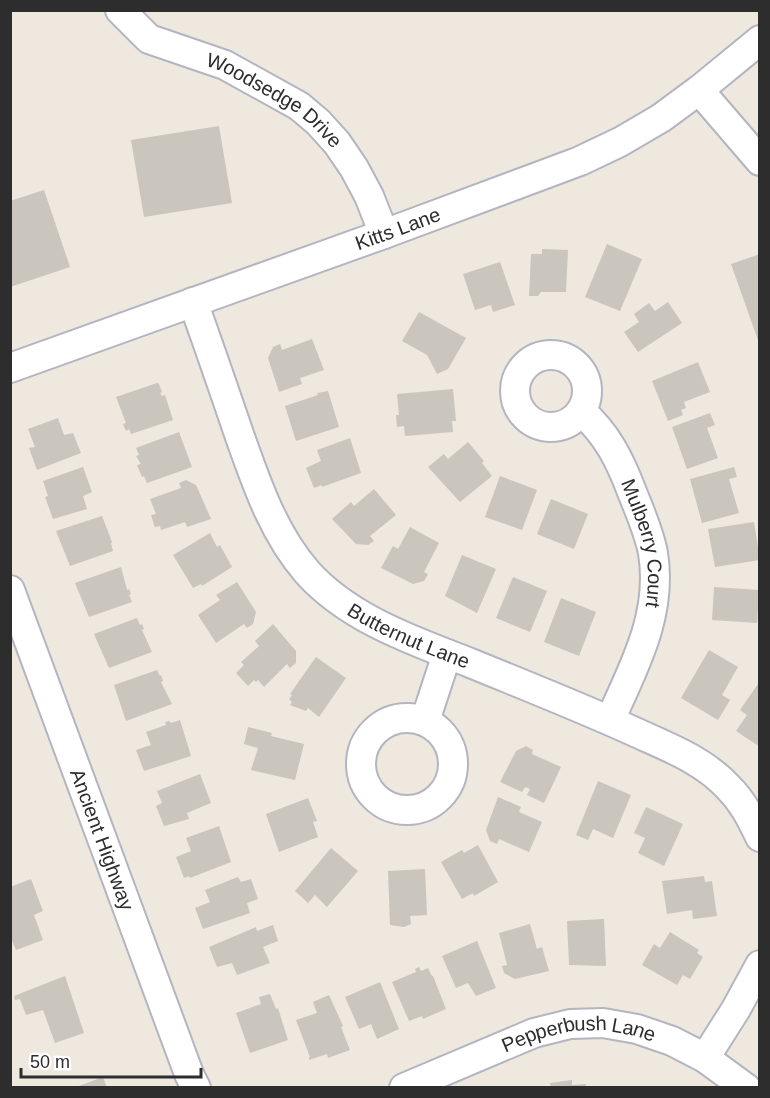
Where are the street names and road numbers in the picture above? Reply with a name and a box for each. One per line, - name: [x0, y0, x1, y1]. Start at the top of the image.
- street label: Woodsedge Drive: [204, 49, 347, 152]
- street label: Kitts Lane: [352, 203, 443, 254]
- street label: Mulberry Court: [617, 476, 666, 610]
- street label: Butternut Lane: [344, 599, 473, 673]
- street label: Ancient Highway: [66, 766, 138, 913]
- street label: Pepperbush Lane: [498, 1012, 659, 1056]

